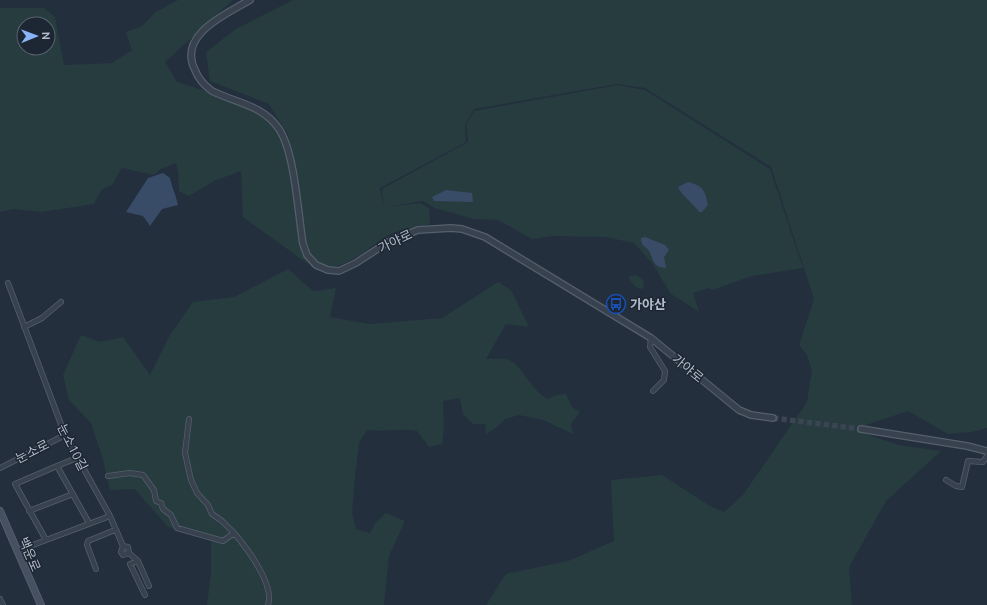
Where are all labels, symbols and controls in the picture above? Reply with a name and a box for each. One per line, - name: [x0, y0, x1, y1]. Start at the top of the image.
- north arrow: [16, 16, 56, 56]
- text: N: [40, 32, 52, 40]
- street label: 가야로: [376, 227, 414, 255]
- bus stop icon: 가야산: [605, 293, 627, 315]
- place label: 가야산: [630, 297, 666, 311]
- street label: 가야로: [670, 351, 706, 385]
- street label: 눈소10길: [55, 421, 91, 473]
- street label: 눈소로: [13, 437, 51, 465]
- street label: 백운로: [17, 535, 43, 573]

